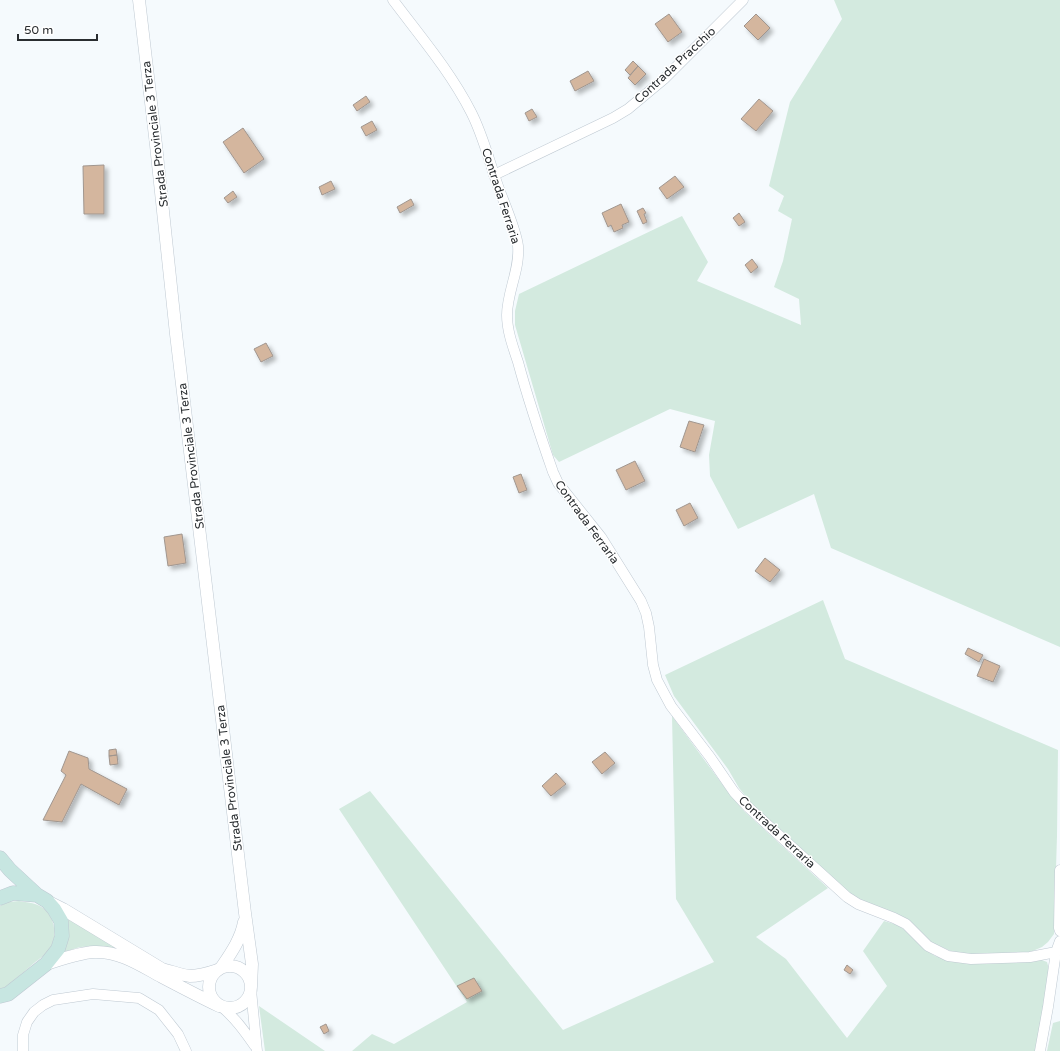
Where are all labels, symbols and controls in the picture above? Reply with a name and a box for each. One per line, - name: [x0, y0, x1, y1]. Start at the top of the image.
- scale bar: [18, 16, 97, 42]
- text: 50 m: [24, 23, 53, 37]
- street label: Contrada Pracchio: [632, 24, 718, 106]
- street label: Strada Provinciale 3 Terza: [139, 60, 171, 208]
- street label: Contrada Ferraria: [479, 146, 523, 246]
- street label: Strada Provinciale 3 Terza: [175, 382, 207, 530]
- street label: Contrada Ferraria: [552, 477, 622, 567]
- street label: Strada Provinciale 3 Terza: [213, 704, 245, 852]
- street label: Contrada Ferraria: [736, 793, 818, 871]

